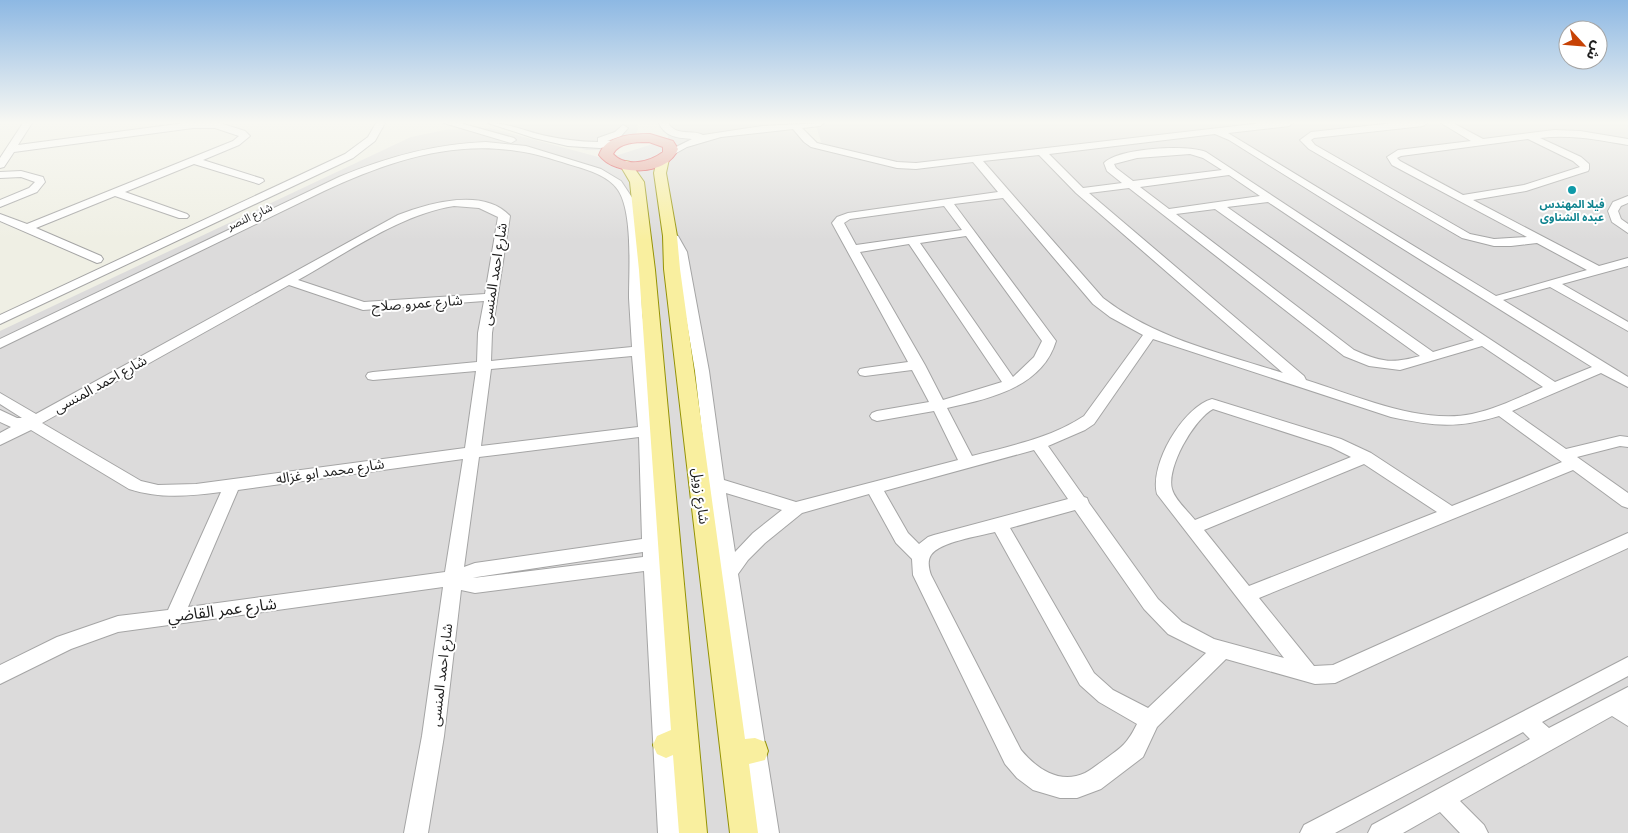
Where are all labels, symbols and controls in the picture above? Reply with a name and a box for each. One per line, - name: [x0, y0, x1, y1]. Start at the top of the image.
- north arrow: [1558, 20, 1608, 70]
- text: ش: [1583, 39, 1606, 63]
- marker: فيلا المهندس عبده الشناوى: [1566, 184, 1578, 196]
- place label: فيلا المهندس عبده الشناوى: [1539, 198, 1605, 224]
- street label: شارع النصر: [224, 201, 275, 234]
- street label: شارع احمد المنسى: [478, 222, 513, 327]
- street label: شارع عمرو صلاح: [371, 292, 463, 317]
- street label: شارع احمد المنسى: [51, 352, 151, 419]
- street label: شارع محمد ابو غزاله: [275, 455, 386, 490]
- street label: شارع زويل: [687, 467, 712, 525]
- street label: شارع عمر القاضي: [166, 594, 278, 629]
- street label: شارع احمد المنسى: [427, 623, 458, 728]

